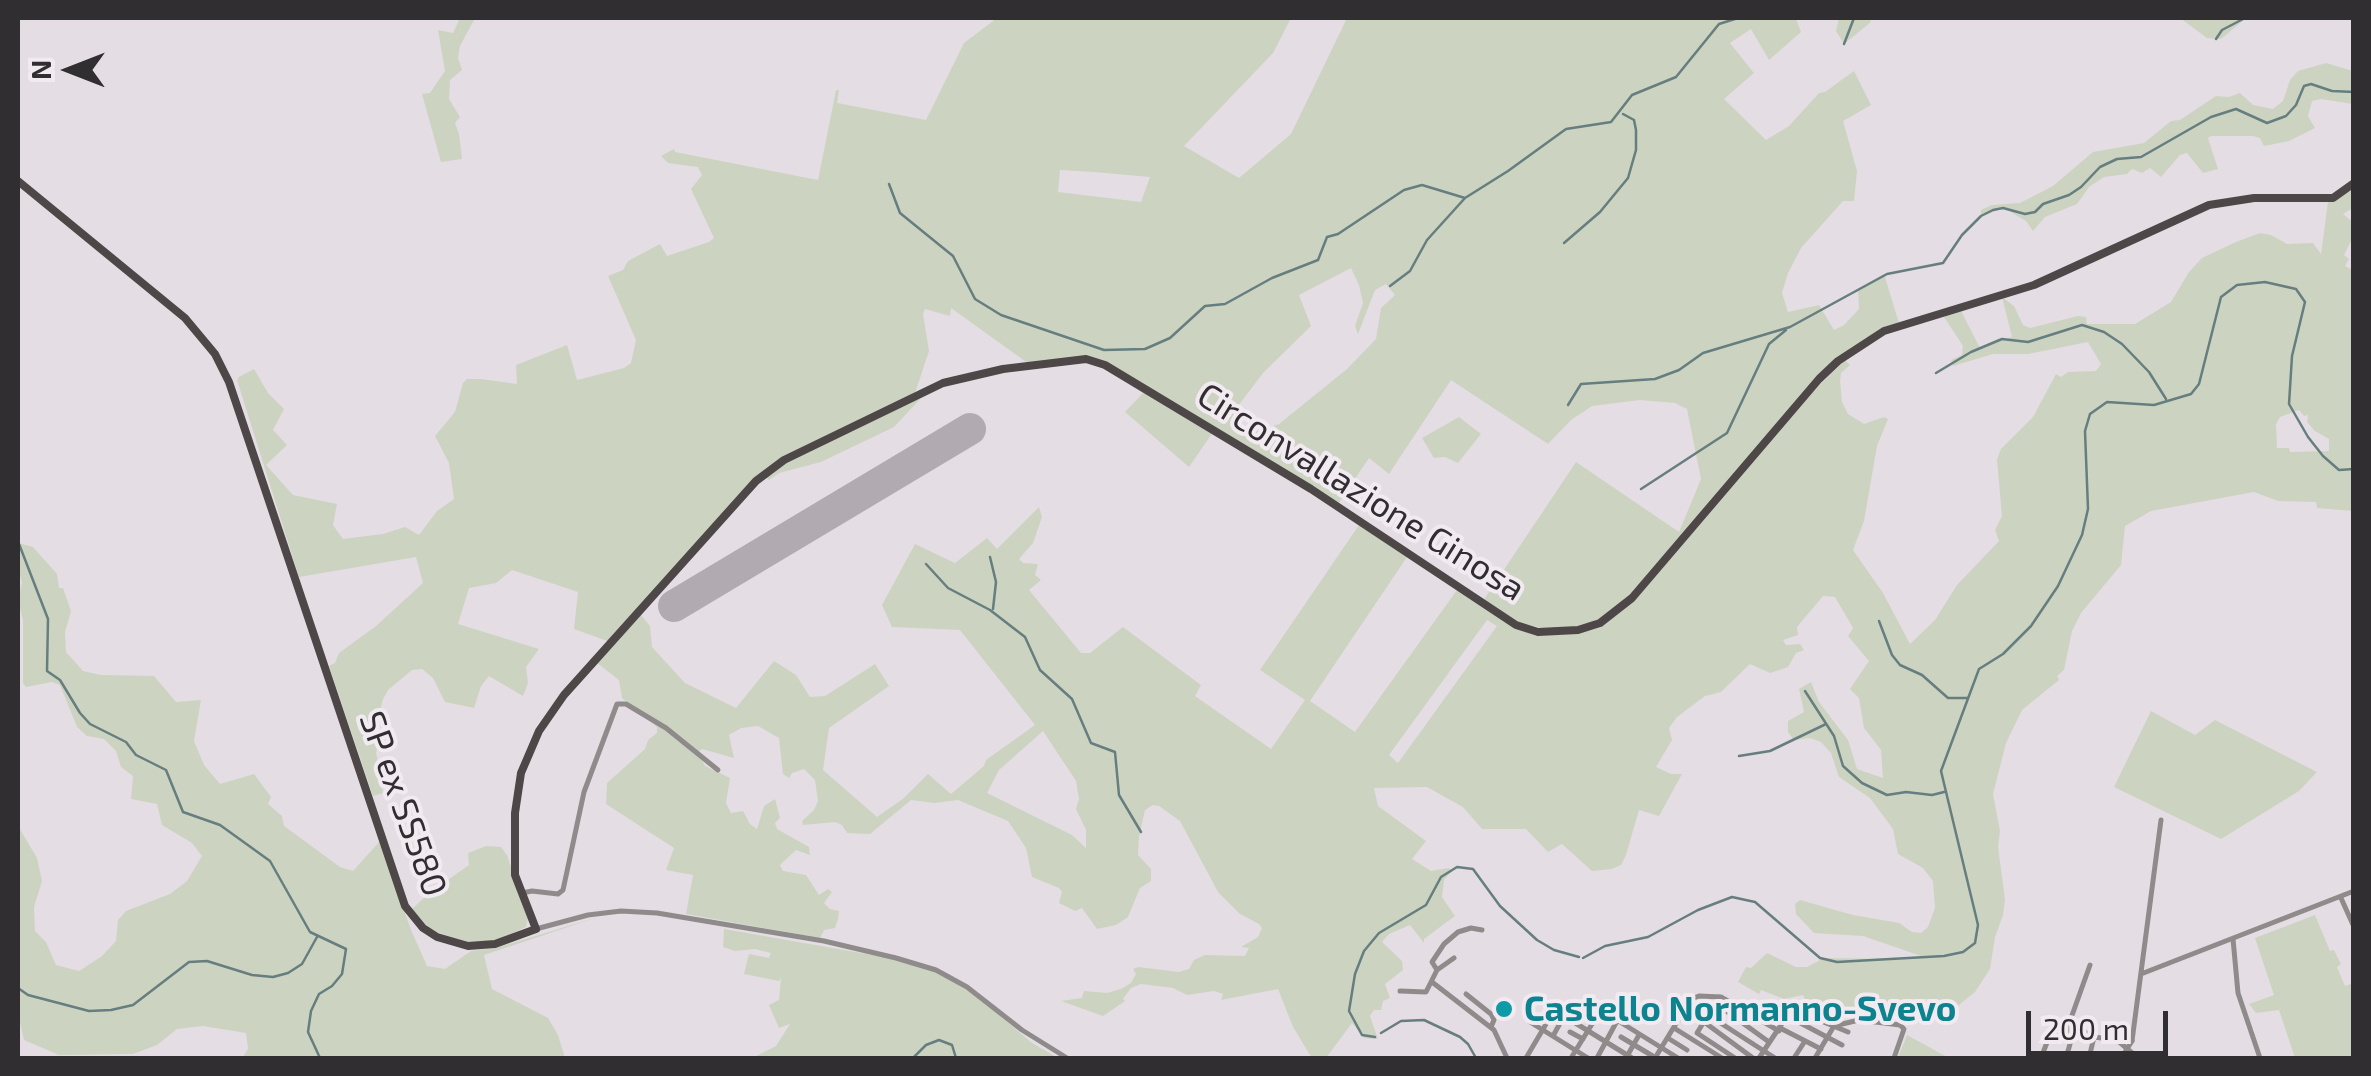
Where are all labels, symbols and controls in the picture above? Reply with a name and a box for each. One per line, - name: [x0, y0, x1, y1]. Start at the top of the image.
- north arrow: [20, 20, 120, 120]
- text: N: [23, 60, 57, 80]
- street label: Circonvallazione Ginosa: [1190, 374, 1532, 610]
- street label: SP ex SS580: [350, 706, 456, 902]
- place label: Castello Normanno-Svevo: [1524, 988, 1957, 1030]
- scale bar: [2031, 991, 2174, 1053]
- marker: Castello Normanno-Svevo: [1493, 998, 1515, 1020]
- text: 200 m: [2043, 1010, 2129, 1046]

